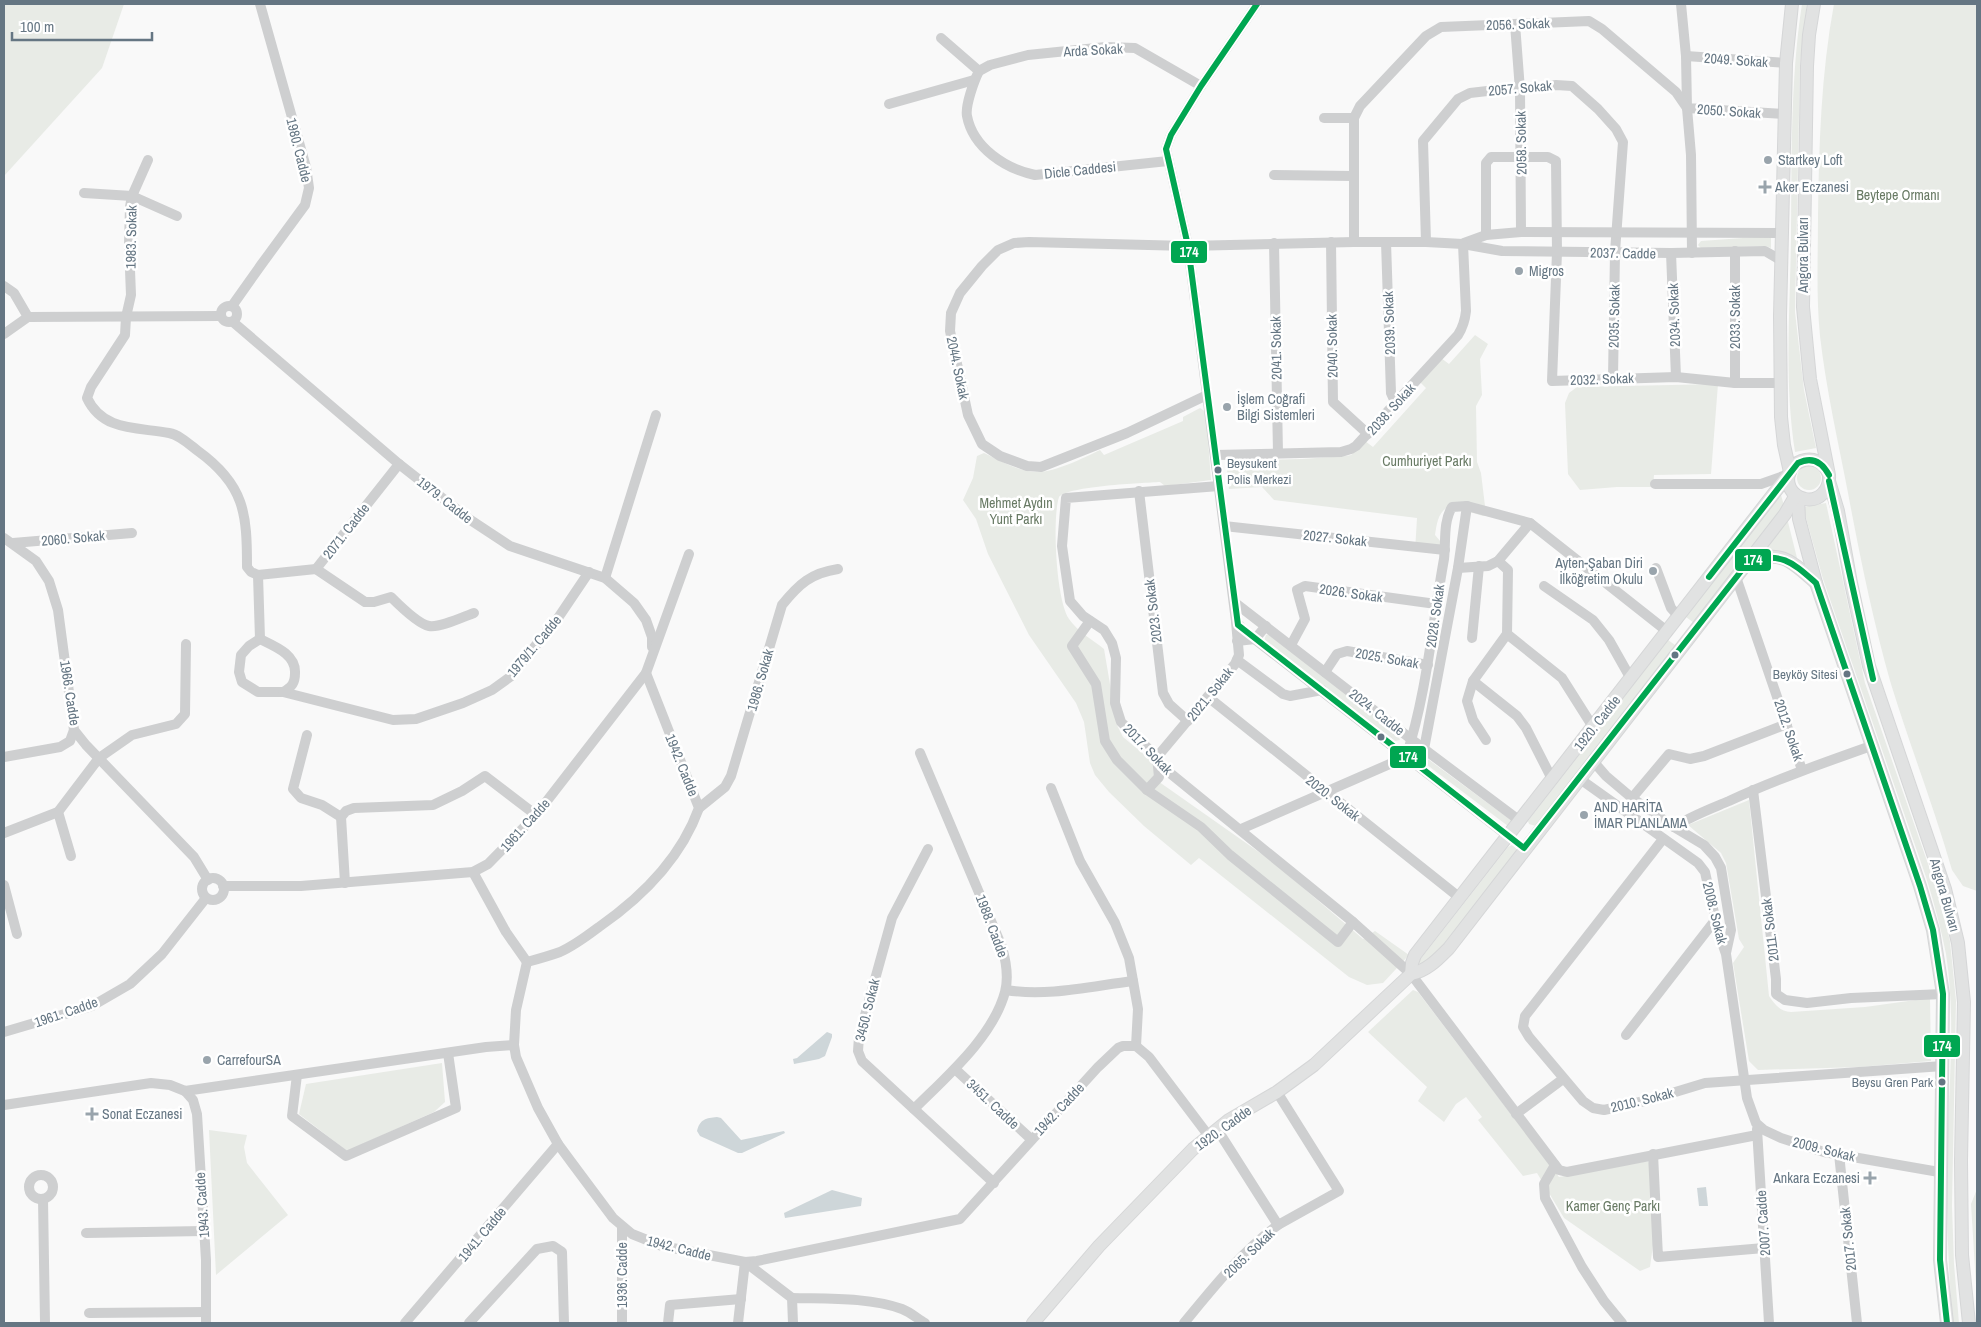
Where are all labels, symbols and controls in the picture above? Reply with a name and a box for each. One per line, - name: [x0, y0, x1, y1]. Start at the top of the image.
- scale bar: [12, 10, 152, 42]
- street label: 2056. Sokak: [1486, 14, 1550, 34]
- text: 100 m: [20, 16, 54, 37]
- street label: Arda Sokak: [1062, 39, 1123, 61]
- street label: 2049. Sokak: [1704, 49, 1769, 71]
- street label: 2057. Sokak: [1487, 76, 1553, 100]
- street label: 2050. Sokak: [1697, 100, 1762, 122]
- street label: 2058. Sokak: [1511, 111, 1531, 175]
- street label: 1980. Cadde: [282, 116, 316, 184]
- place label: Startkey Loft: [1778, 151, 1842, 169]
- marker: Startkey Loft: [1762, 154, 1774, 166]
- street label: Dicle Caddesi: [1043, 157, 1117, 183]
- place label: Aker Eczanesi: [1774, 178, 1849, 196]
- marker: Aker Eczanesi: [1759, 181, 1771, 193]
- park label: Beytepe Ormanı: [1856, 186, 1940, 204]
- street label: 1983. Sokak: [121, 205, 141, 269]
- street label: Angora Bulvarı: [1794, 217, 1812, 294]
- line badge: 174: [1170, 240, 1208, 264]
- text: 174: [1179, 243, 1199, 261]
- street label: 2037. Cadde: [1590, 243, 1656, 263]
- place label: Migros: [1529, 262, 1564, 280]
- marker: Migros: [1513, 265, 1525, 277]
- street label: 2034. Sokak: [1664, 283, 1684, 347]
- street label: 2035. Sokak: [1604, 284, 1624, 348]
- street label: 2033. Sokak: [1726, 285, 1744, 349]
- street label: 2039. Sokak: [1379, 291, 1399, 355]
- street label: 2040. Sokak: [1322, 314, 1342, 378]
- street label: 2041. Sokak: [1266, 316, 1286, 380]
- street label: 2044. Sokak: [943, 335, 973, 401]
- street label: 2032. Sokak: [1570, 369, 1634, 389]
- street label: 2038. Sokak: [1363, 379, 1419, 439]
- place label: İşlem Coğrafi Bilgi Sistemleri: [1237, 390, 1315, 424]
- marker: İşlem Coğrafi Bilgi Sistemleri: [1221, 401, 1233, 413]
- park label: Cumhuriyet Parkı: [1382, 452, 1472, 470]
- place label: Beysukent Polis Merkezi: [1227, 455, 1292, 488]
- marker: Beysukent Polis Merkezi: [1213, 465, 1223, 475]
- street label: 1979. Cadde: [414, 473, 476, 527]
- park label: Mehmet Aydın Yunt Parkı: [979, 494, 1053, 528]
- street label: 2071. Cadde: [319, 500, 373, 562]
- street label: 2060. Sokak: [40, 526, 106, 550]
- street label: 2027. Sokak: [1302, 526, 1368, 550]
- line badge: 174: [1734, 548, 1772, 572]
- text: 174: [1743, 551, 1763, 569]
- place label: Ayten-Şaban Diri İlköğretim Okulu: [1554, 554, 1643, 588]
- marker: Ayten-Şaban Diri İlköğretim Okulu: [1647, 565, 1659, 577]
- street label: 2023. Sokak: [1140, 578, 1166, 644]
- street label: 2026. Sokak: [1318, 580, 1384, 606]
- street label: 2028. Sokak: [1422, 583, 1448, 649]
- street label: 1979/1. Cadde: [503, 611, 565, 681]
- street label: 2025. Sokak: [1354, 644, 1420, 672]
- street label: 1986. Sokak: [743, 647, 778, 713]
- unlabelled marker: [1670, 650, 1680, 660]
- street label: 1966. Cadde: [56, 659, 84, 727]
- street label: 2021. Sokak: [1183, 663, 1237, 724]
- place label: Beyköy Sitesi: [1773, 666, 1838, 683]
- marker: Beyköy Sitesi: [1842, 669, 1852, 679]
- street label: 2024. Cadde: [1346, 685, 1408, 739]
- street label: 1920. Cadde: [1570, 692, 1624, 754]
- street label: 2012. Sokak: [1770, 697, 1808, 763]
- street label: 2017. Sokak: [1119, 720, 1177, 778]
- street label: 1942. Cadde: [661, 731, 703, 799]
- unlabelled marker: [1376, 732, 1386, 742]
- line badge: 174: [1389, 745, 1427, 769]
- text: 174: [1398, 748, 1418, 766]
- street label: 2020. Sokak: [1302, 771, 1364, 825]
- street label: 1961. Cadde: [496, 795, 554, 855]
- place label: AND HARİTA İMAR PLANLAMA: [1593, 798, 1687, 832]
- marker: AND HARİTA İMAR PLANLAMA: [1578, 809, 1590, 821]
- street label: Angora Bulvarı: [1926, 855, 1964, 934]
- street label: 2008. Sokak: [1699, 880, 1732, 946]
- street label: 1988. Cadde: [972, 892, 1012, 960]
- street label: 2011. Sokak: [1757, 897, 1783, 962]
- street label: 3450. Sokak: [851, 977, 884, 1043]
- street label: 1961. Cadde: [32, 993, 100, 1031]
- line badge: 174: [1923, 1034, 1961, 1058]
- text: 174: [1932, 1037, 1952, 1055]
- place label: CarrefourSA: [217, 1051, 281, 1069]
- marker: CarrefourSA: [201, 1054, 213, 1066]
- place label: Beysu Gren Park: [1852, 1074, 1934, 1091]
- street label: 3451. Cadde: [963, 1075, 1023, 1133]
- marker: Beysu Gren Park: [1937, 1077, 1947, 1087]
- street label: 1942. Cadde: [1030, 1079, 1088, 1139]
- street label: 2010. Sokak: [1609, 1083, 1675, 1116]
- street label: 1920. Cadde: [1191, 1101, 1255, 1155]
- place label: Sonat Eczanesi: [102, 1105, 182, 1123]
- marker: Sonat Eczanesi: [86, 1108, 98, 1120]
- street label: 2009. Sokak: [1791, 1133, 1857, 1166]
- place label: Ankara Eczanesi: [1772, 1169, 1860, 1187]
- street label: 1943. Cadde: [191, 1172, 213, 1238]
- marker: Ankara Eczanesi: [1864, 1172, 1876, 1184]
- street label: 2007. Cadde: [1752, 1190, 1774, 1256]
- park label: Kamer Genç Parkı: [1566, 1197, 1660, 1215]
- street label: 1941. Cadde: [454, 1203, 510, 1265]
- street label: 2017. Sokak: [1836, 1206, 1860, 1272]
- street label: 2065. Sokak: [1220, 1224, 1278, 1282]
- street label: 1942. Cadde: [645, 1231, 713, 1265]
- street label: 1936. Cadde: [613, 1242, 631, 1308]

